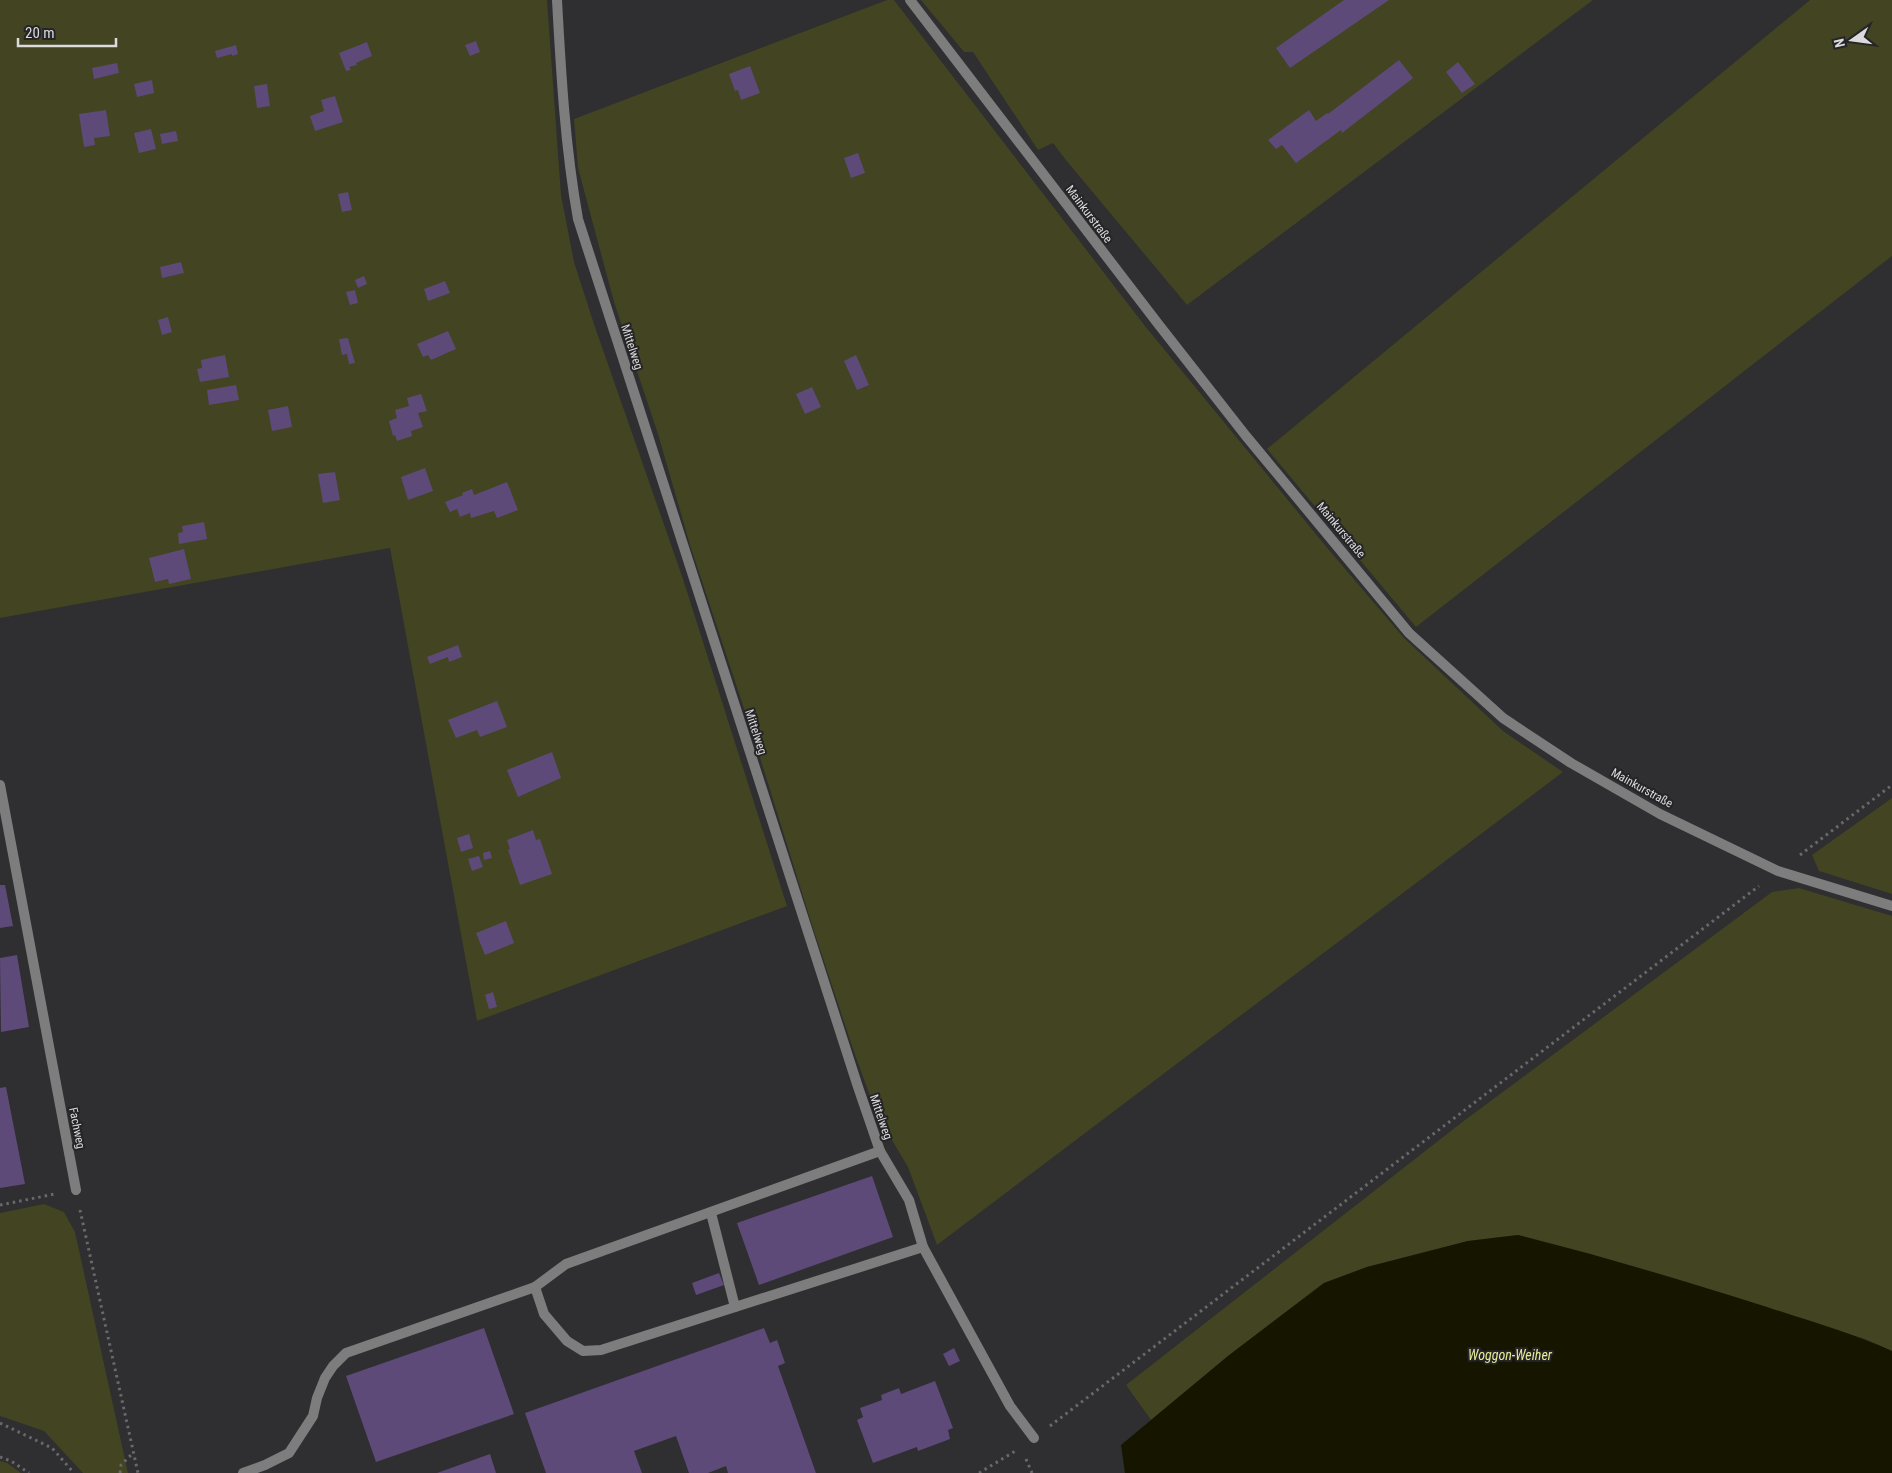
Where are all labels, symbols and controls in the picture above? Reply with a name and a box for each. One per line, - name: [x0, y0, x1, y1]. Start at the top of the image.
- scale bar: [18, 15, 115, 47]
- north arrow: [1827, 15, 1877, 65]
- text: 20 m: [25, 24, 55, 42]
- text: N: [1831, 37, 1848, 49]
- street label: Mainkurstraße: [1063, 183, 1115, 246]
- street label: Mittelweg: [618, 323, 646, 371]
- street label: Mainkurstraße: [1314, 499, 1369, 561]
- street label: Mittelweg: [742, 708, 770, 756]
- street label: Mainkurstraße: [1609, 765, 1676, 811]
- street label: Mittelweg: [867, 1093, 895, 1141]
- street label: Fachweg: [66, 1106, 88, 1150]
- water label: Woggon-Weiher: [1468, 1347, 1553, 1363]

